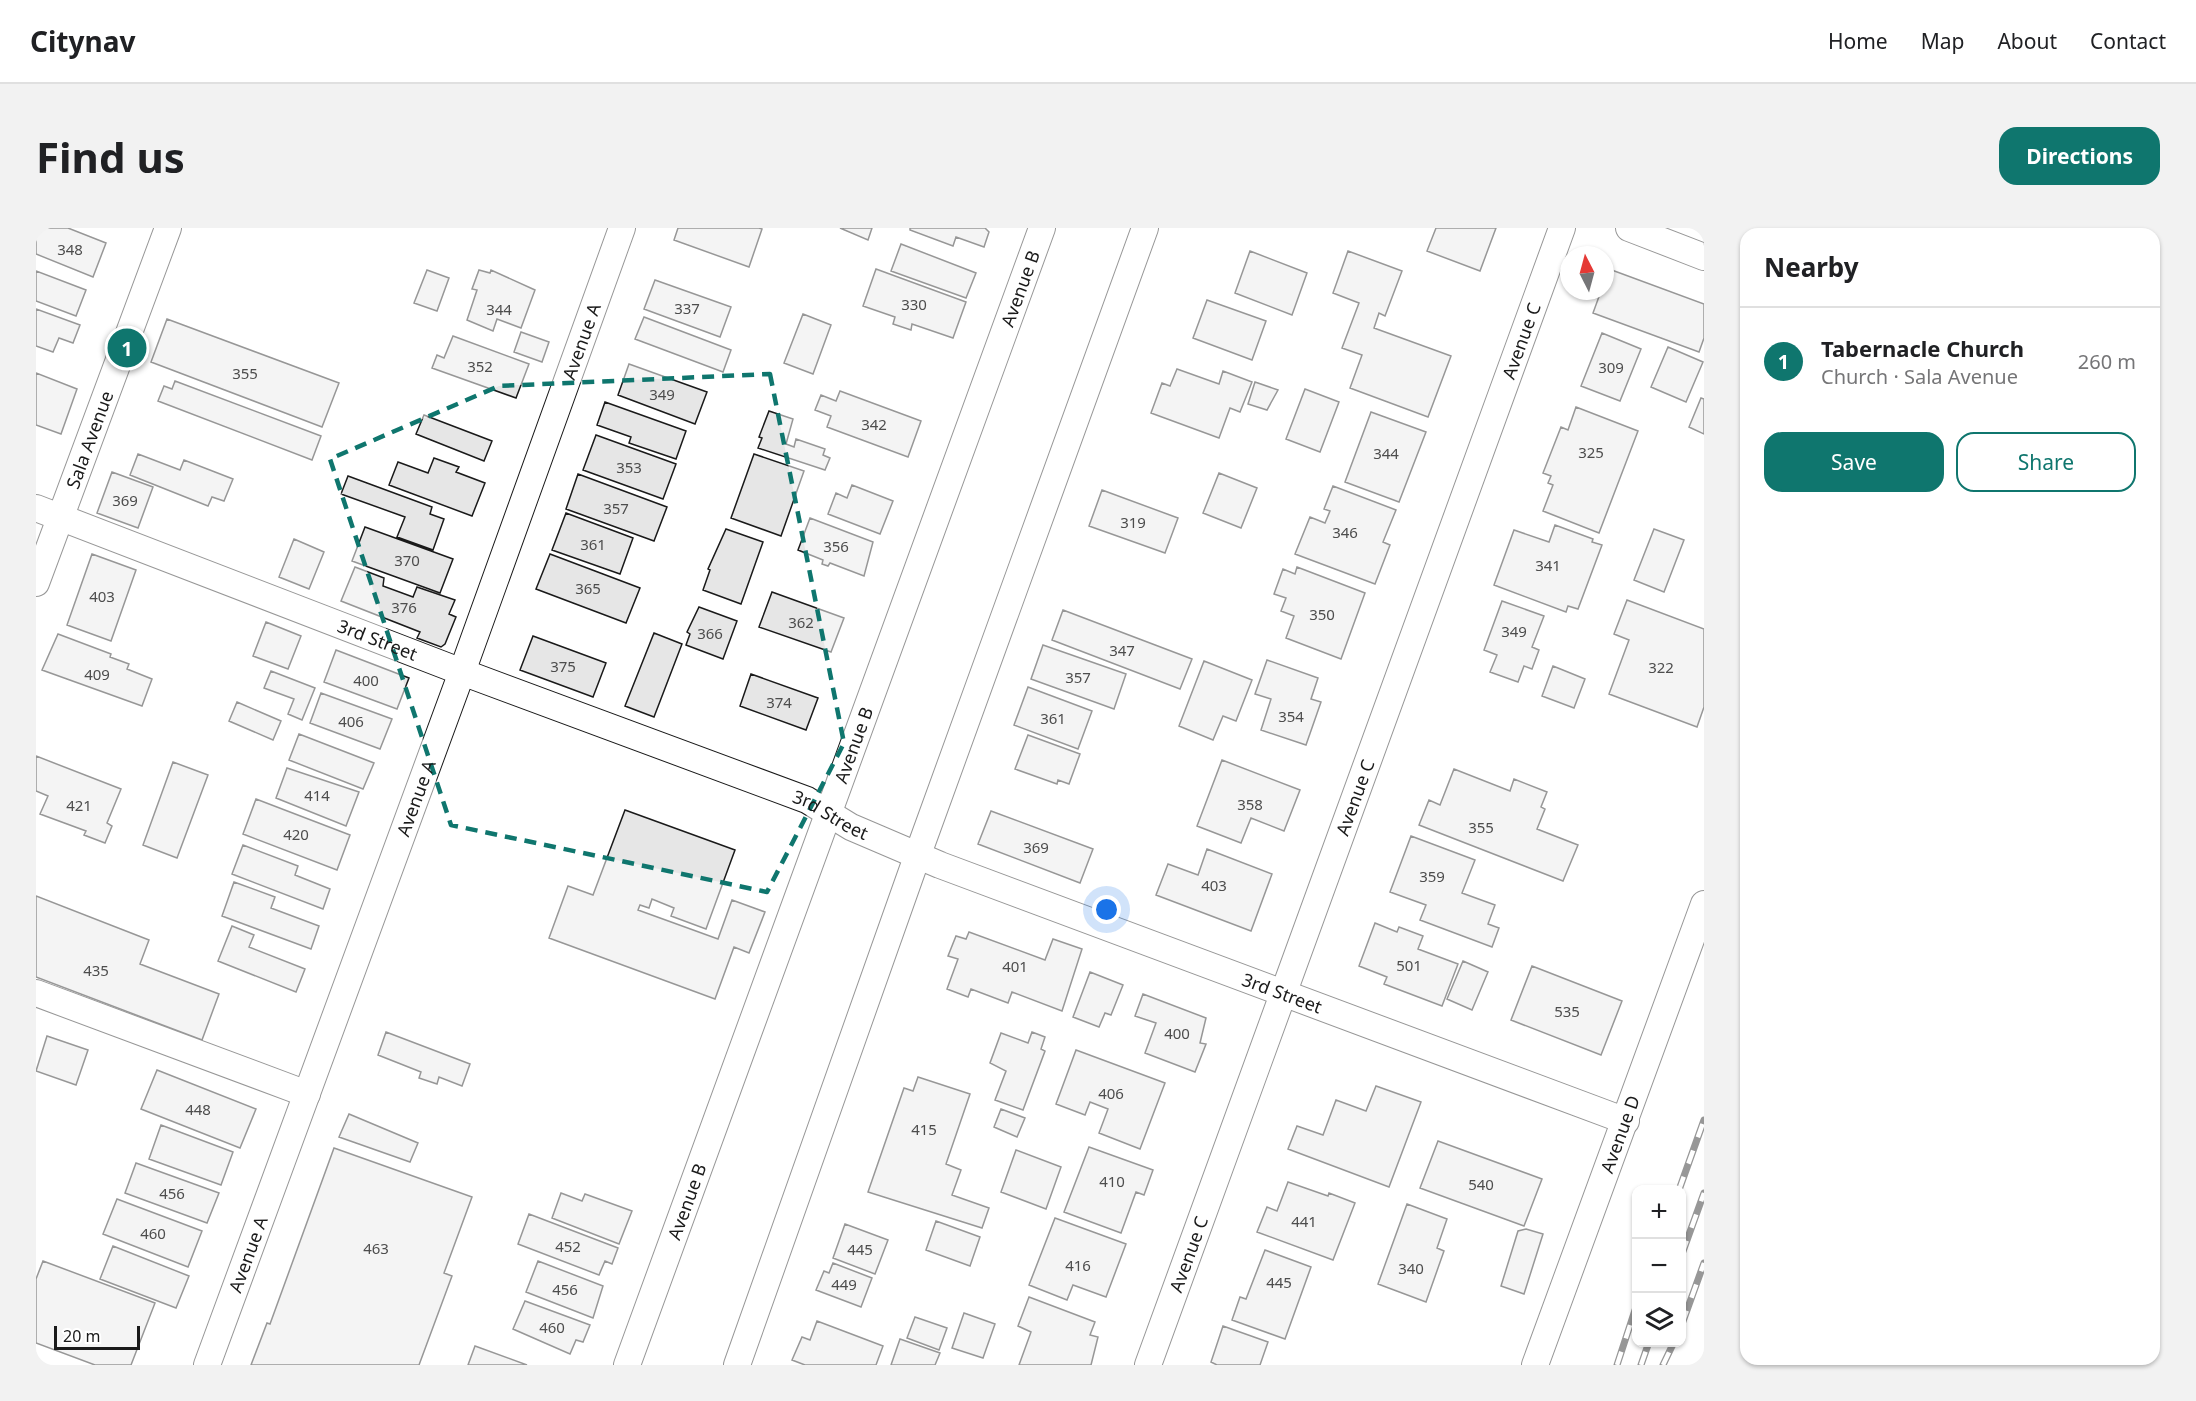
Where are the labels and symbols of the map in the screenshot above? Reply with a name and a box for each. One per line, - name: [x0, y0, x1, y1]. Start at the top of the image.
- house number: 348: [57, 239, 83, 259]
- north arrow: [1560, 246, 1614, 300]
- street label: Avenue B: [995, 247, 1045, 330]
- house number: 330: [901, 294, 927, 314]
- house number: 337: [674, 298, 700, 318]
- house number: 344: [486, 299, 512, 319]
- street label: Avenue A: [556, 299, 606, 383]
- street label: Avenue C: [1496, 299, 1546, 382]
- pin: 1: [108, 326, 146, 370]
- house number: 352: [467, 356, 493, 376]
- house number: 309: [1598, 357, 1624, 377]
- house number: 355: [232, 363, 258, 383]
- house number: 349: [649, 384, 675, 404]
- street label: Sala Avenue: [60, 387, 118, 492]
- house number: 342: [861, 414, 887, 434]
- house number: 325: [1578, 442, 1604, 462]
- house number: 344: [1373, 443, 1399, 463]
- house number: 353: [616, 457, 642, 477]
- house number: 369: [112, 490, 138, 510]
- house number: 357: [603, 498, 629, 518]
- house number: 319: [1120, 512, 1146, 532]
- house number: 346: [1332, 522, 1358, 542]
- house number: 361: [580, 534, 606, 554]
- house number: 356: [823, 536, 849, 556]
- house number: 370: [394, 550, 420, 570]
- house number: 341: [1535, 555, 1561, 575]
- house number: 365: [575, 578, 601, 598]
- house number: 403: [89, 586, 115, 606]
- house number: 376: [391, 597, 417, 617]
- house number: 350: [1309, 604, 1335, 624]
- house number: 362: [788, 612, 814, 632]
- street label: 3rd Street: [334, 613, 421, 666]
- house number: 349: [1501, 621, 1527, 641]
- house number: 366: [697, 623, 723, 643]
- house number: 347: [1109, 640, 1135, 660]
- house number: 375: [550, 656, 576, 676]
- house number: 322: [1648, 657, 1674, 677]
- house number: 409: [84, 664, 110, 684]
- house number: 357: [1065, 667, 1091, 687]
- house number: 400: [353, 670, 379, 690]
- house number: 374: [766, 692, 792, 712]
- street label: Avenue B: [828, 703, 878, 787]
- house number: 354: [1278, 706, 1304, 726]
- house number: 361: [1040, 708, 1066, 728]
- house number: 406: [338, 711, 364, 731]
- street label: Avenue A: [391, 756, 441, 840]
- street label: Avenue C: [1330, 756, 1379, 839]
- street label: 3rd Street: [790, 784, 872, 845]
- house number: 414: [304, 785, 330, 805]
- house number: 358: [1237, 794, 1263, 814]
- house number: 421: [66, 795, 92, 815]
- house number: 355: [1468, 817, 1494, 837]
- house number: 420: [283, 824, 309, 844]
- house number: 369: [1023, 837, 1049, 857]
- house number: 359: [1419, 866, 1445, 886]
- house number: 403: [1201, 875, 1227, 895]
- your location: [1092, 895, 1121, 924]
- house number: 501: [1396, 955, 1422, 975]
- house number: 401: [1002, 956, 1028, 976]
- house number: 435: [83, 960, 109, 980]
- street label: 3rd Street: [1239, 967, 1326, 1019]
- house number: 535: [1554, 1001, 1580, 1021]
- house number: 400: [1164, 1023, 1190, 1043]
- house number: 406: [1098, 1083, 1124, 1103]
- street label: Avenue D: [1594, 1092, 1645, 1176]
- house number: 448: [185, 1099, 211, 1119]
- house number: 415: [911, 1119, 937, 1139]
- street label: Avenue B: [662, 1160, 712, 1243]
- house number: 410: [1099, 1171, 1125, 1191]
- house number: 540: [1468, 1174, 1494, 1194]
- house number: 456: [159, 1183, 185, 1203]
- house number: 441: [1291, 1211, 1317, 1231]
- street label: Avenue A: [223, 1212, 273, 1296]
- street label: Avenue C: [1164, 1213, 1213, 1295]
- house number: 460: [140, 1223, 166, 1243]
- house number: 452: [555, 1236, 581, 1256]
- house number: 463: [363, 1238, 389, 1258]
- house number: 445: [847, 1239, 873, 1259]
- house number: 416: [1065, 1255, 1091, 1275]
- house number: 340: [1398, 1258, 1424, 1278]
- house number: 445: [1266, 1272, 1292, 1292]
- house number: 449: [831, 1274, 857, 1294]
- house number: 456: [552, 1279, 578, 1299]
- house number: 460: [539, 1317, 565, 1337]
- scale bar: [54, 1323, 140, 1350]

